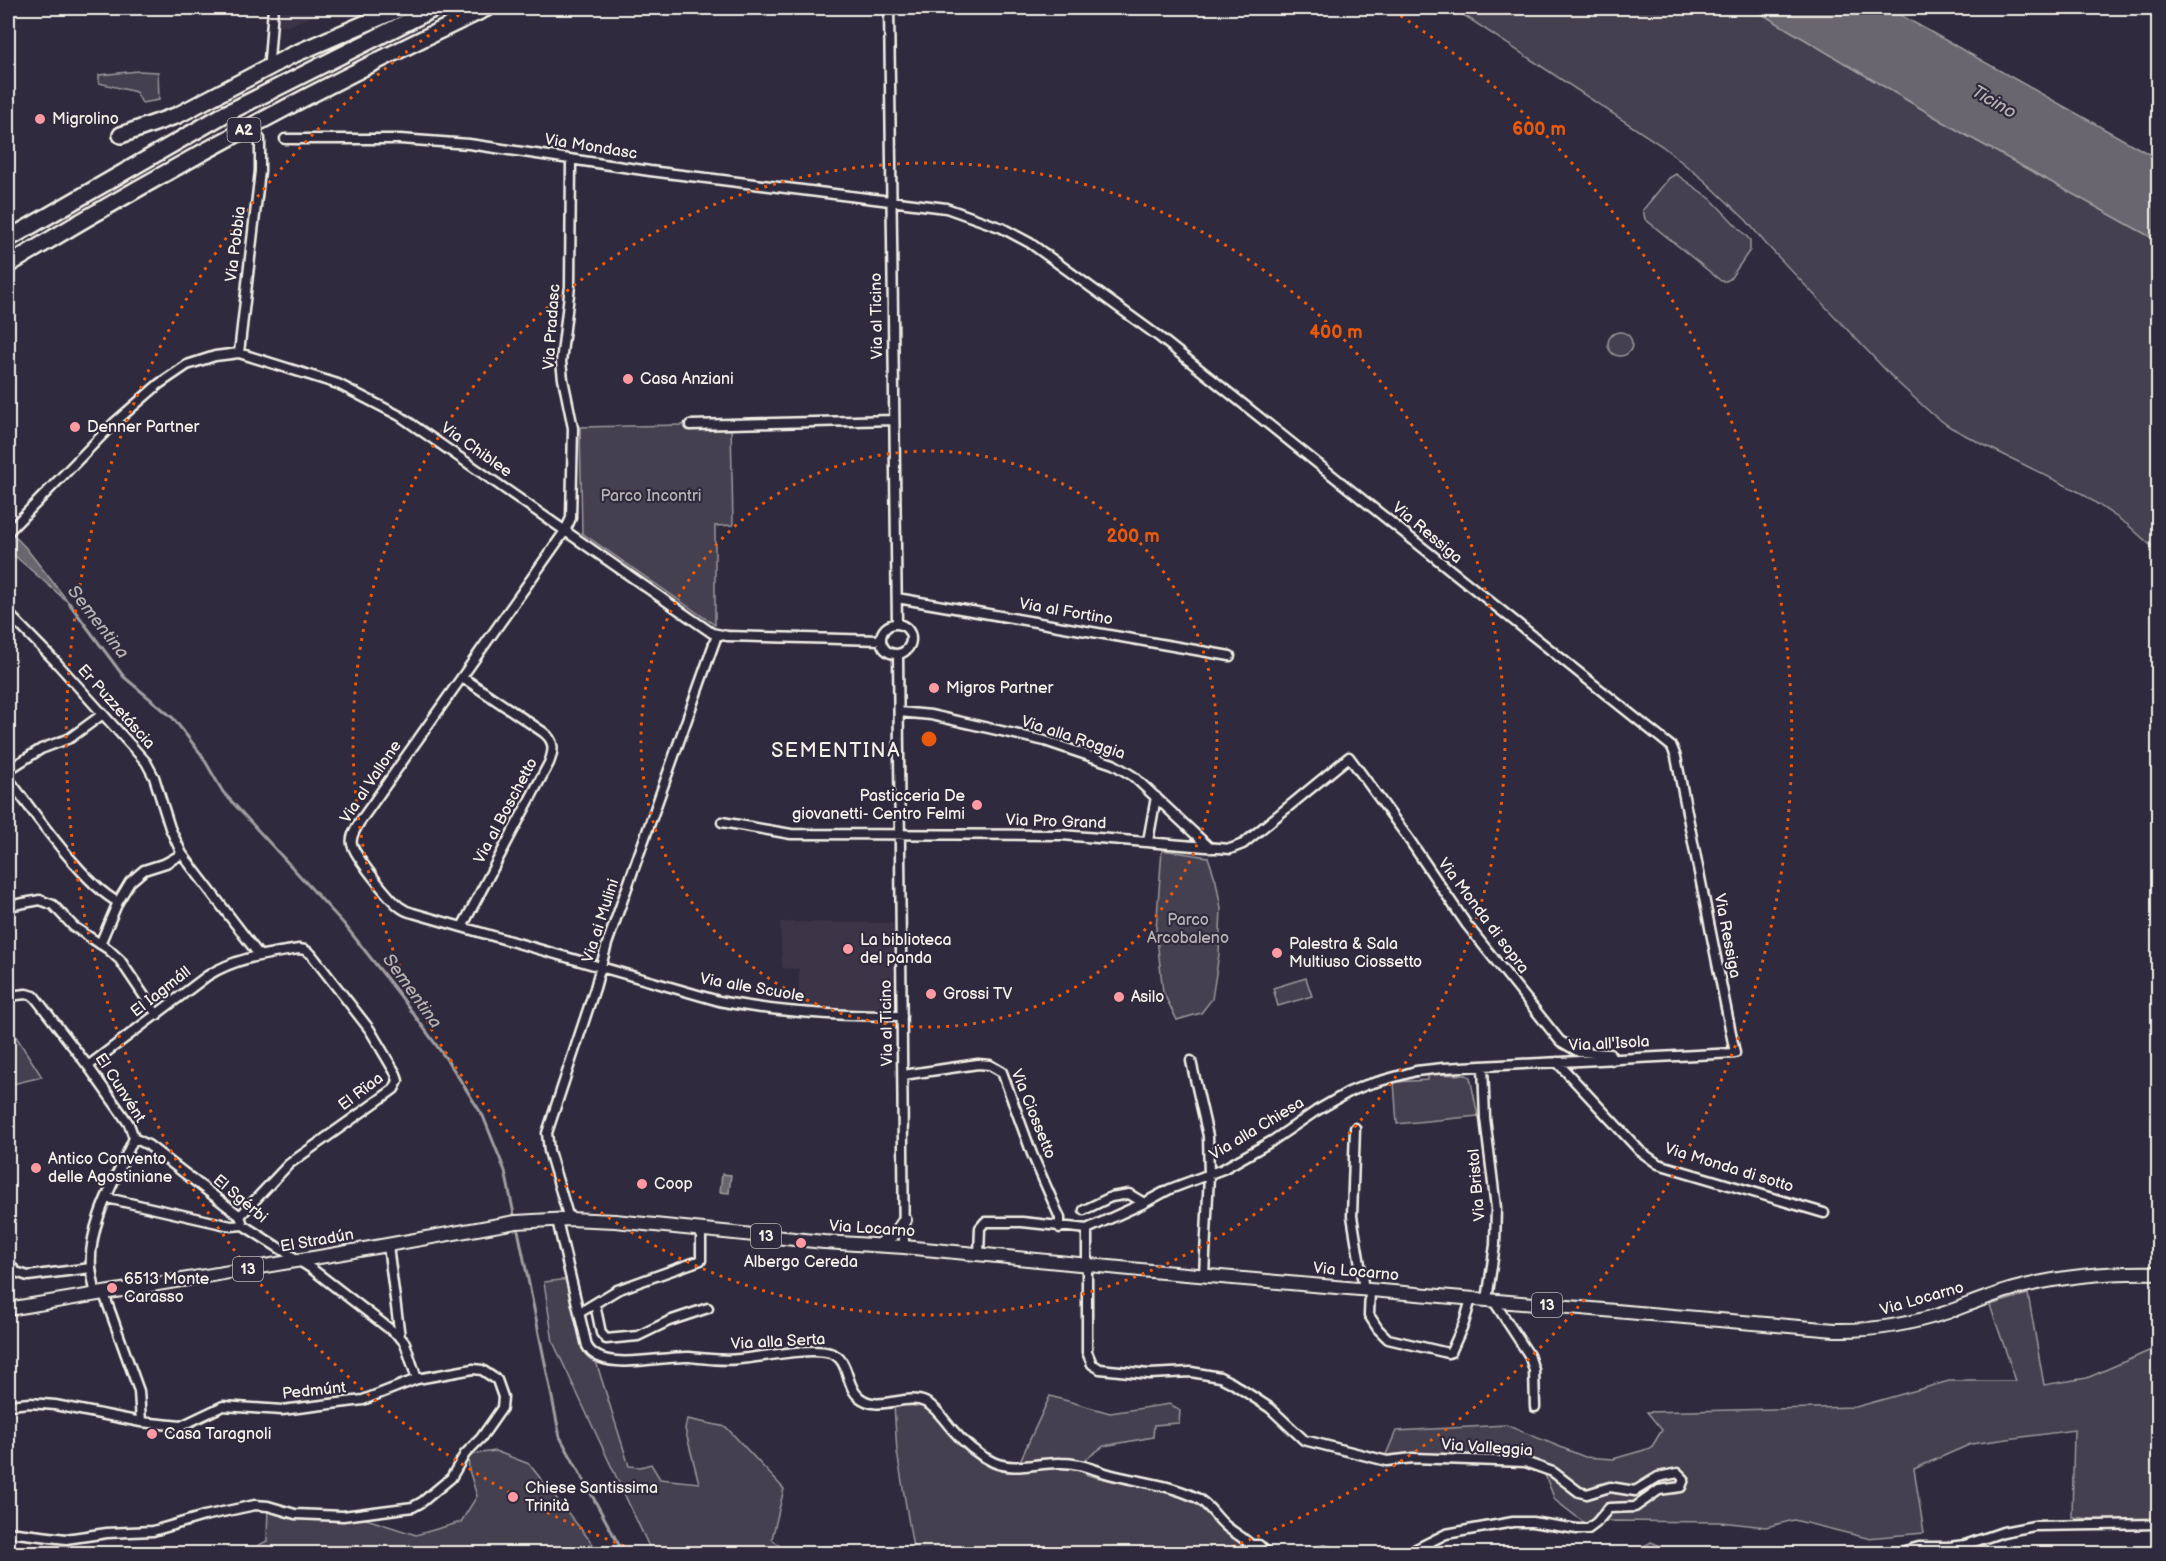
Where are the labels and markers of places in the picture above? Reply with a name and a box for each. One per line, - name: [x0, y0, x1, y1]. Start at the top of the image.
- place label: Migrolino: [52, 110, 119, 129]
- marker: Migrolino: [33, 112, 47, 126]
- place label: Casa Anziani: [640, 370, 734, 389]
- marker: Casa Anziani: [621, 372, 635, 386]
- place label: Denner Partner: [87, 418, 199, 437]
- marker: Denner Partner: [68, 420, 82, 434]
- place label: Migros Partner: [946, 679, 1053, 698]
- marker: Migros Partner: [927, 681, 941, 695]
- centre of rings: [919, 729, 939, 749]
- place label: Pasticceria De giovanetti- Centro Felmi: [792, 787, 965, 824]
- marker: Pasticceria De giovanetti- Centro Felmi: [970, 798, 984, 812]
- place label: La biblioteca del panda: [860, 931, 952, 968]
- place label: Palestra & Sala Multiuso Ciossetto: [1289, 935, 1422, 972]
- marker: La biblioteca del panda: [841, 942, 855, 956]
- marker: Palestra & Sala Multiuso Ciossetto: [1270, 946, 1284, 960]
- place label: Grossi TV: [943, 985, 1013, 1004]
- marker: Grossi TV: [924, 987, 938, 1001]
- place label: Asilo: [1131, 988, 1164, 1007]
- marker: Asilo: [1112, 990, 1126, 1004]
- place label: Antico Convento delle Agostiniane: [48, 1150, 173, 1187]
- marker: Antico Convento delle Agostiniane: [29, 1161, 43, 1175]
- place label: Coop: [654, 1175, 693, 1194]
- marker: Coop: [635, 1177, 649, 1191]
- marker: Albergo Cereda: [794, 1236, 808, 1250]
- place label: Albergo Cereda: [744, 1253, 858, 1272]
- place label: 6513 Monte Carasso: [124, 1270, 210, 1307]
- marker: 6513 Monte Carasso: [105, 1281, 119, 1295]
- place label: Casa Taragnoli: [164, 1425, 271, 1444]
- marker: Casa Taragnoli: [145, 1427, 159, 1441]
- place label: Chiese Santissima Trinità: [525, 1479, 658, 1516]
- marker: Chiese Santissima Trinità: [506, 1490, 520, 1504]

